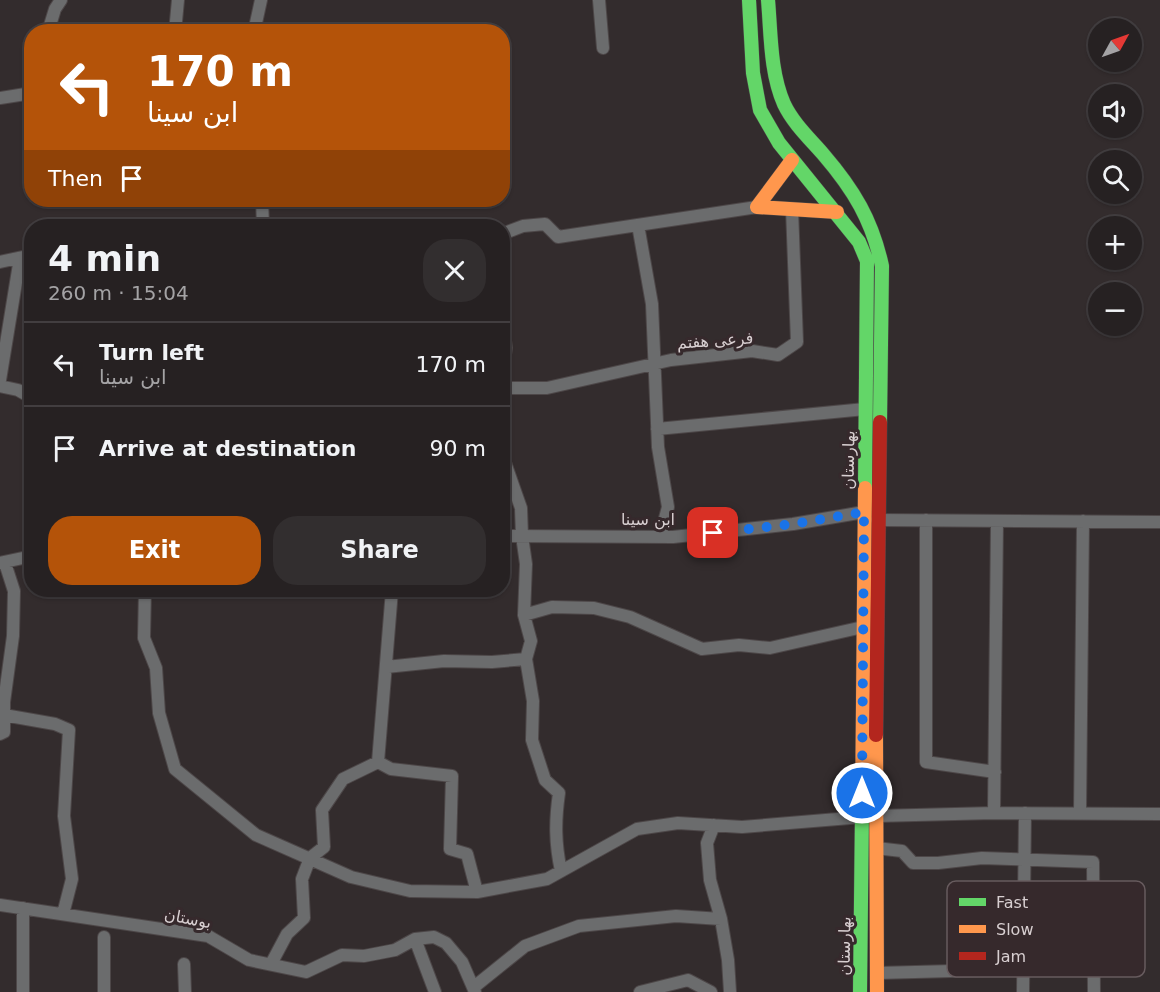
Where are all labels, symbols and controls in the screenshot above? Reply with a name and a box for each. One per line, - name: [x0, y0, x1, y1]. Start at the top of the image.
- north arrow: [1088, 18, 1142, 72]
- map controls: [1088, 18, 1142, 336]
- text: 170 m: [147, 47, 293, 96]
- icon: left: [48, 48, 126, 126]
- button: sound: [1088, 84, 1142, 138]
- text: ابن سینا: [147, 97, 238, 128]
- button: search: [1088, 150, 1142, 204]
- icon: arrive: [115, 162, 148, 195]
- text: Then: [48, 166, 103, 191]
- button: +: [1088, 216, 1142, 270]
- text: 4 min: [48, 238, 161, 279]
- button: close: [423, 239, 486, 302]
- text: 260 m · 15:04: [48, 281, 189, 305]
- button: −: [1088, 282, 1142, 336]
- street label: فرعی هفتم: [676, 328, 754, 354]
- text: Turn left: [99, 340, 204, 365]
- icon: left: [48, 348, 81, 381]
- text: 170 m: [416, 352, 486, 377]
- text: ابن سینا: [99, 365, 167, 389]
- street label: بهارستان: [838, 430, 860, 490]
- icon: arrive: [48, 432, 81, 465]
- text: Arrive at destination: [99, 436, 356, 461]
- text: 90 m: [430, 436, 486, 461]
- pin: [687, 507, 738, 558]
- street label: ابن سینا: [621, 510, 675, 530]
- button: Exit: [48, 516, 261, 585]
- button: Share: [273, 516, 486, 585]
- icon: arrive: [696, 516, 729, 549]
- position arrow: [830, 761, 894, 825]
- legend: [947, 881, 1145, 977]
- text: Fast: [996, 893, 1028, 912]
- street label: بوستان: [163, 905, 213, 933]
- street label: بهارستان: [834, 916, 856, 976]
- text: Slow: [996, 920, 1033, 939]
- text: Jam: [995, 947, 1026, 966]

